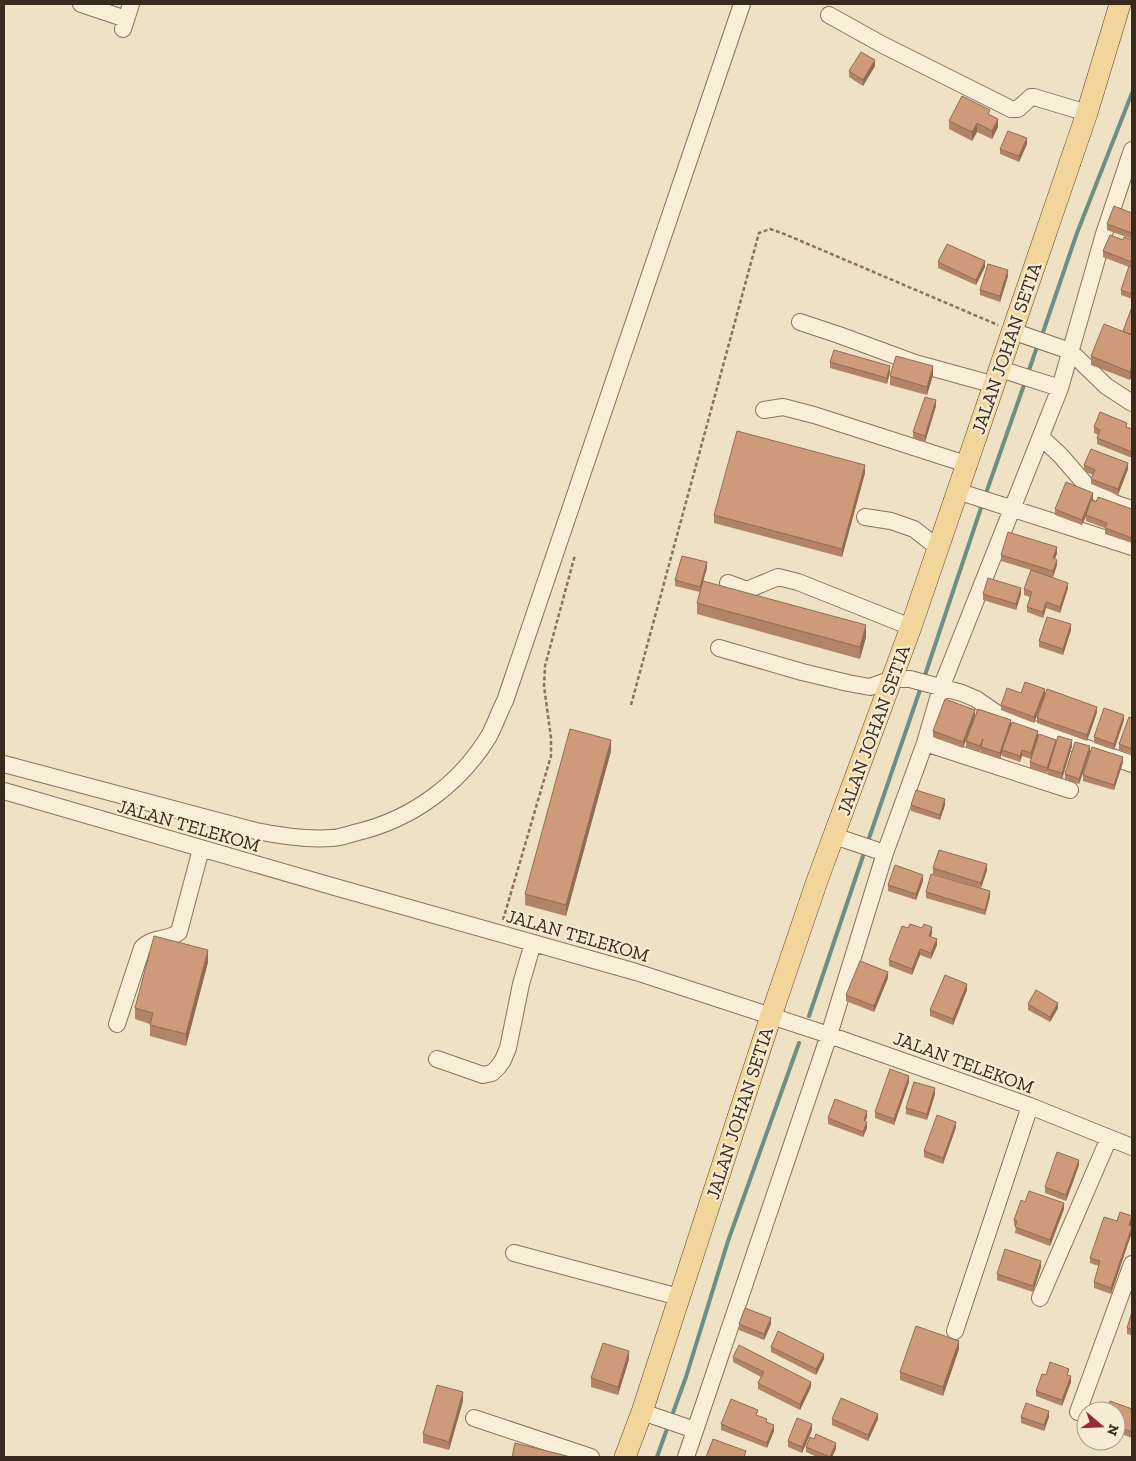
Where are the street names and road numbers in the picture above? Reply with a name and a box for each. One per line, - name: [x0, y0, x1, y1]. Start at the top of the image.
- street label: JALAN JOHAN SETIA: [966, 259, 1047, 437]
- street label: JALAN JOHAN SETIA: [832, 641, 915, 818]
- street label: JALAN TELEKOM: [115, 794, 263, 857]
- street label: JALAN TELEKOM: [504, 904, 652, 967]
- street label: JALAN JOHAN SETIA: [701, 1024, 778, 1202]
- street label: JALAN TELEKOM: [891, 1026, 1037, 1098]

